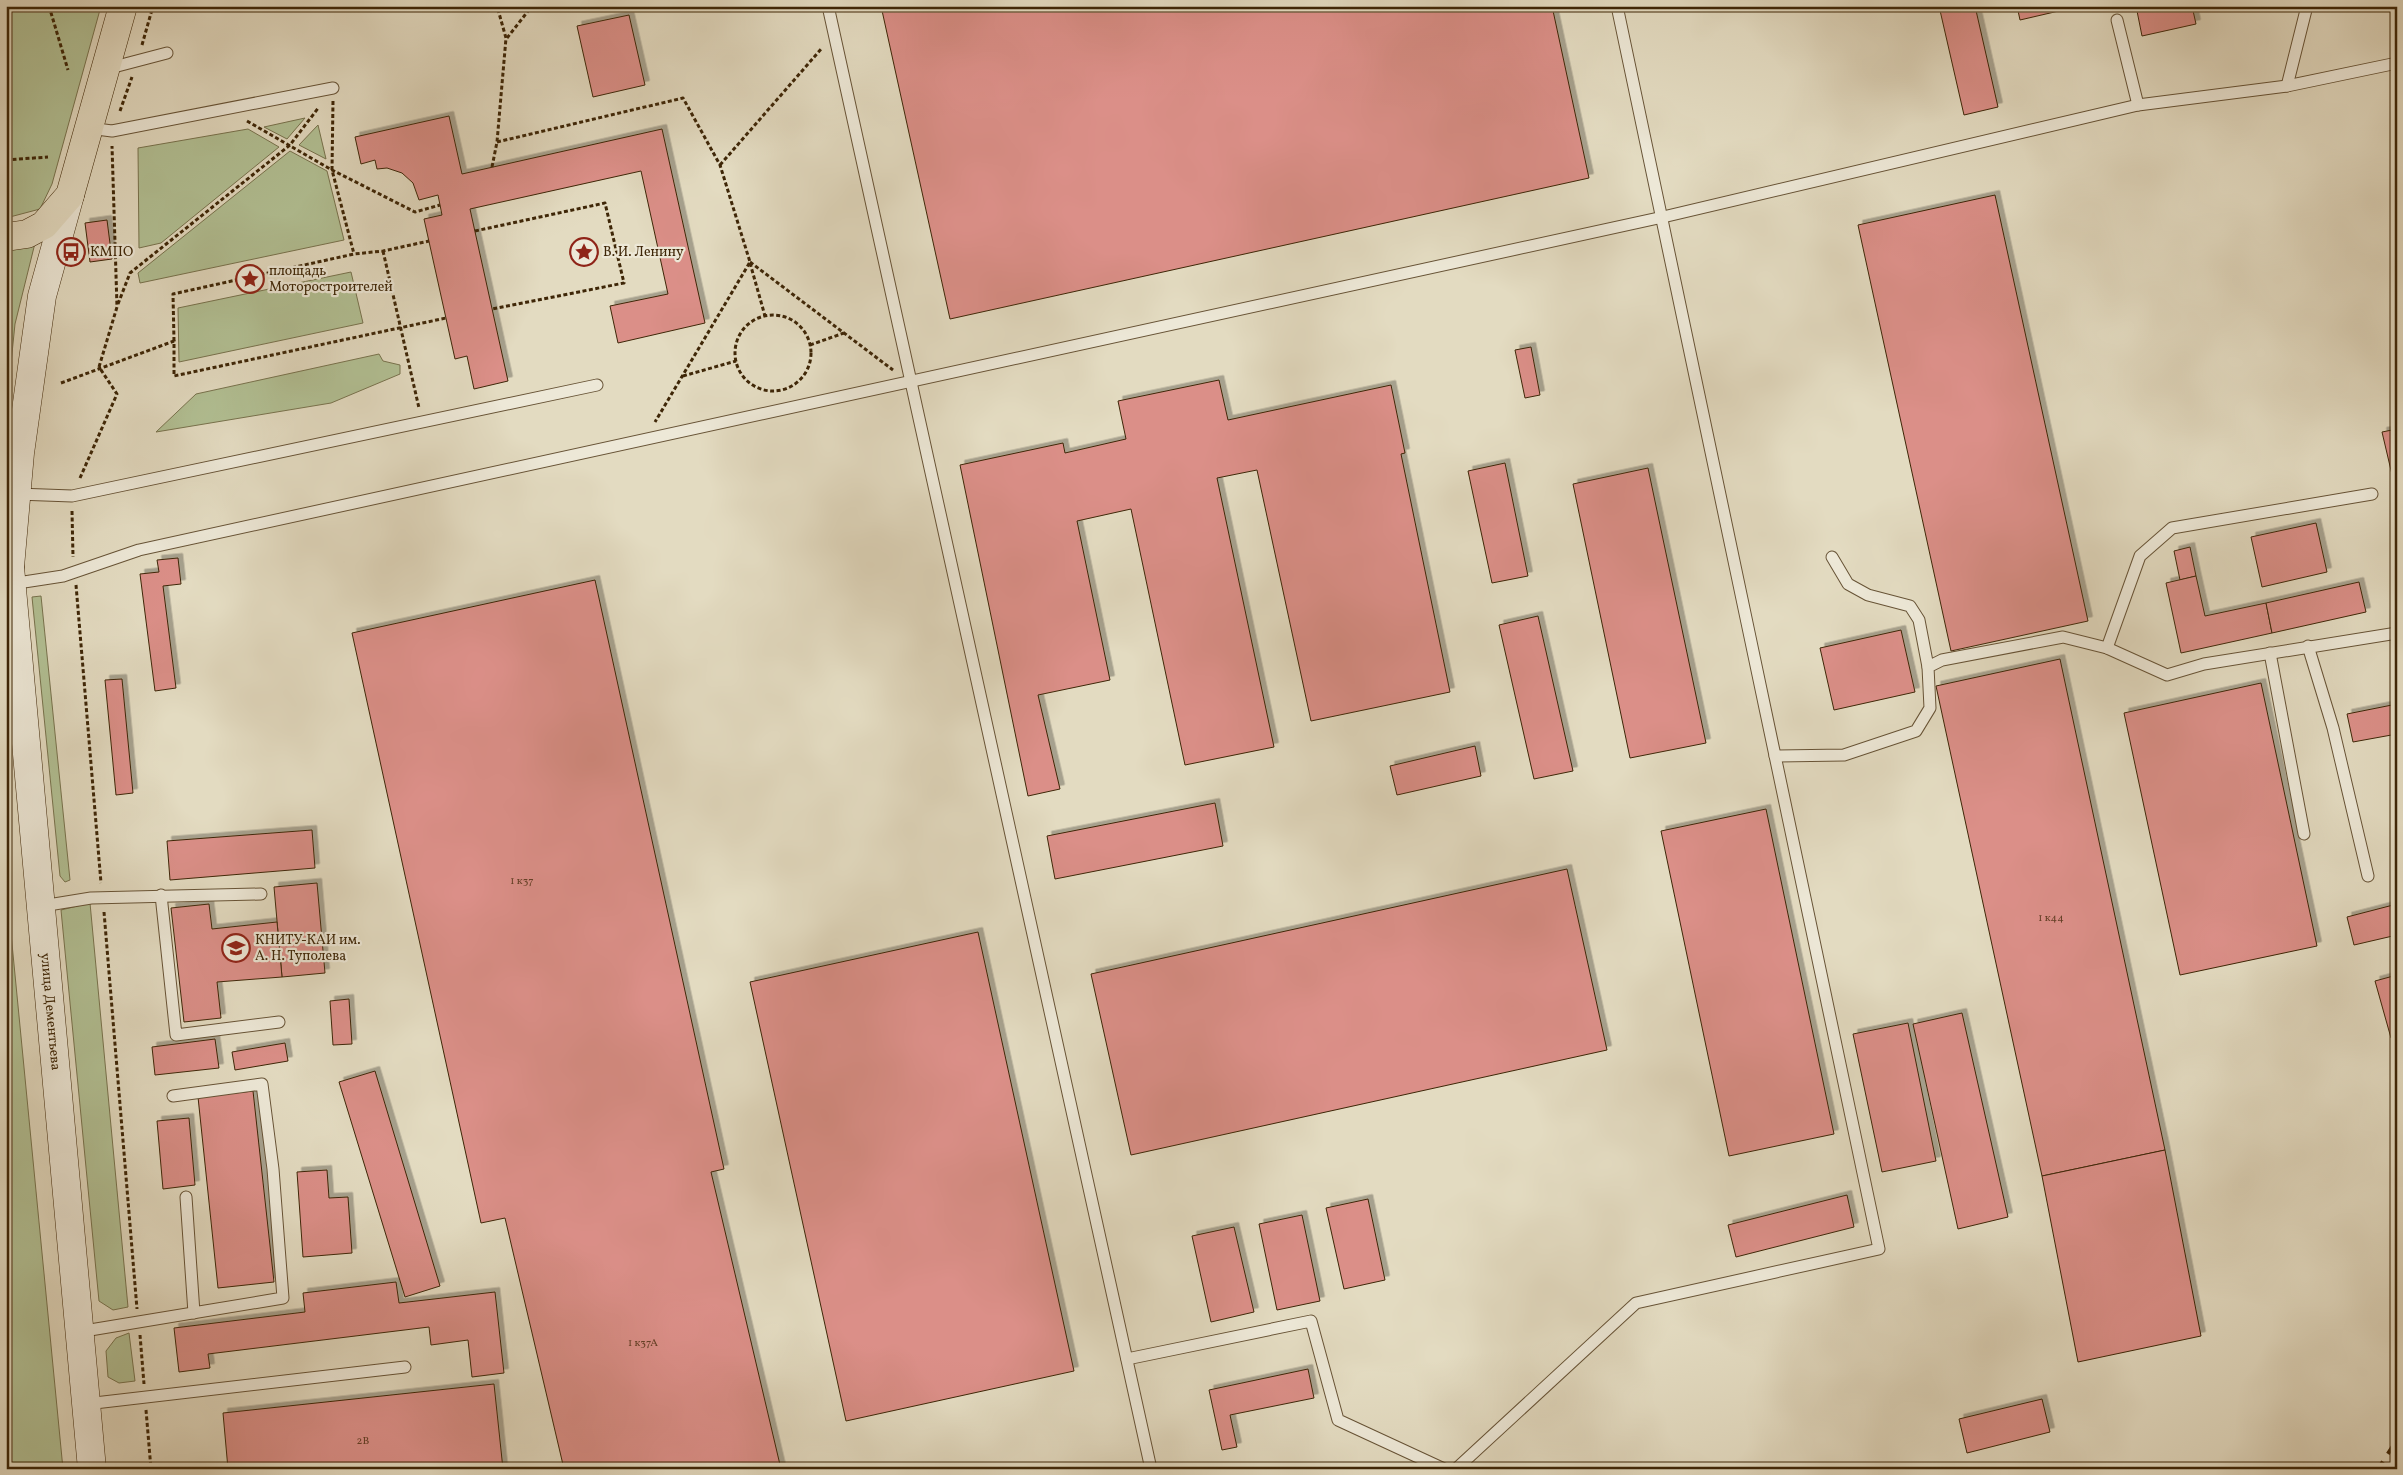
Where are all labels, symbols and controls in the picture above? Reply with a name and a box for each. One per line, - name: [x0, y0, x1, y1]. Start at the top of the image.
- bus stop icon: КМПО: [56, 237, 86, 267]
- place icon: В. И. Ленину: [569, 237, 599, 267]
- place label: КМПО: [90, 243, 133, 262]
- place label: В. И. Ленину: [603, 243, 684, 262]
- place label: площадь Моторостроителей: [269, 262, 393, 297]
- place icon: площадь Моторостроителей: [235, 264, 265, 294]
- house number: 1 к37: [510, 874, 534, 889]
- house number: 1 к44: [2038, 911, 2064, 926]
- place label: КНИТУ-КАИ им. А. Н. Туполева: [255, 931, 361, 966]
- school or university icon: КНИТУ-КАИ им. А. Н. Туполева: [221, 933, 251, 963]
- street label: улица Дементьева: [36, 952, 65, 1071]
- house number: 1 к37А: [628, 1336, 658, 1351]
- house number: 2В: [357, 1434, 370, 1449]

